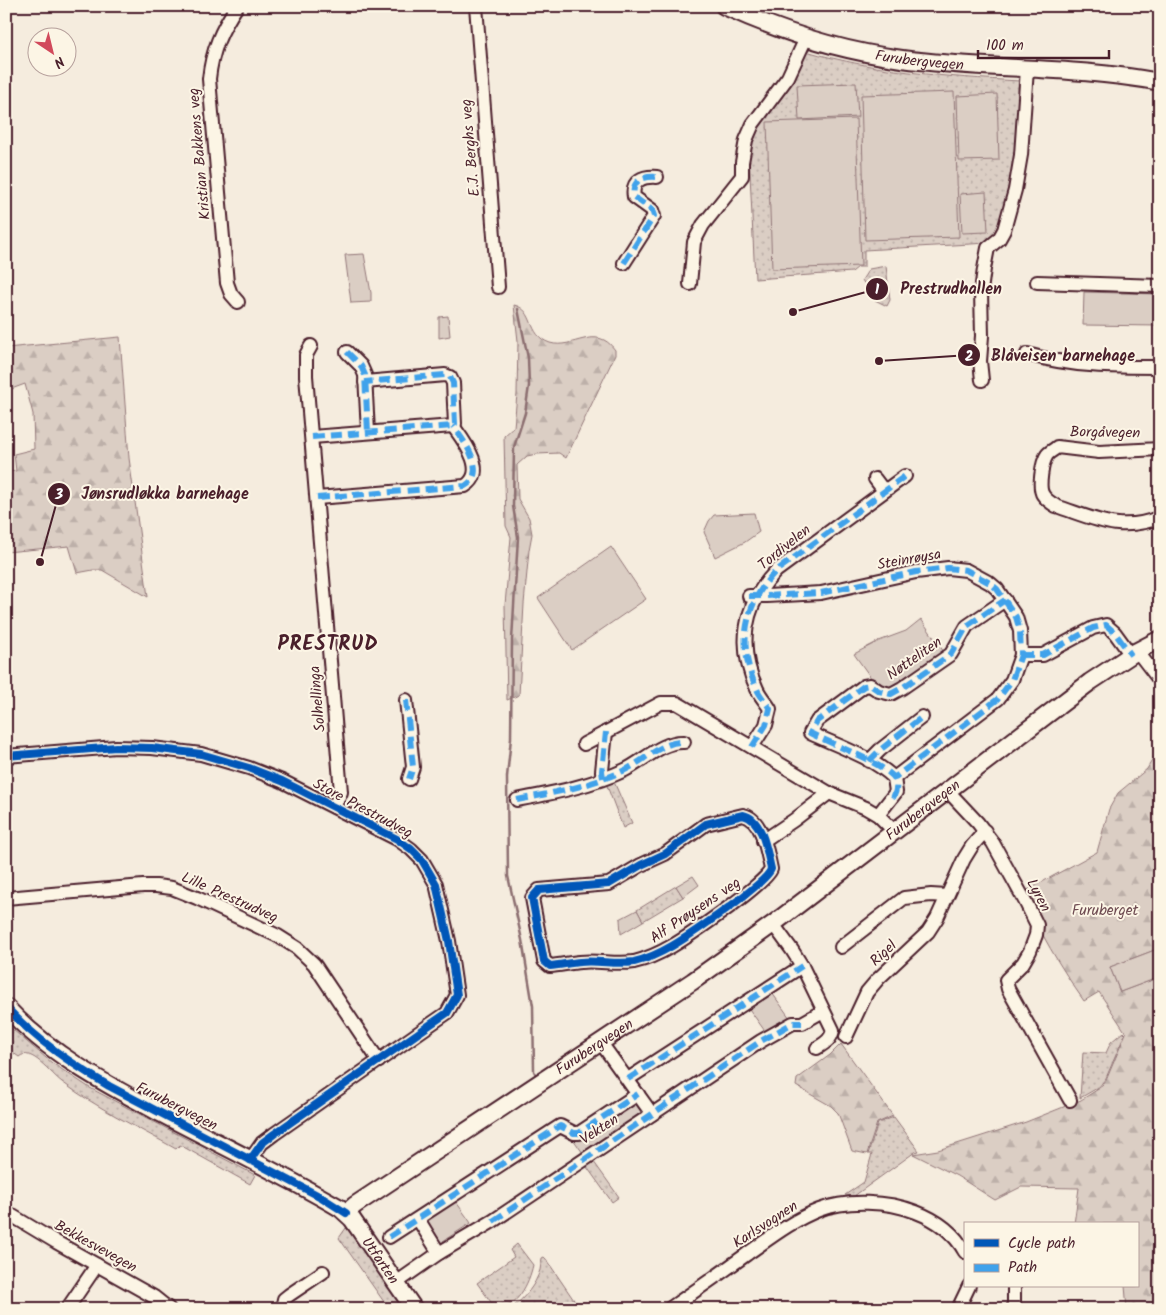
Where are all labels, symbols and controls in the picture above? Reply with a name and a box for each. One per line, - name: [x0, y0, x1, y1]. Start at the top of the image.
- north arrow: [28, 28, 78, 78]
- scale bar: [978, 28, 1110, 60]
- text: 100 m: [986, 34, 1024, 58]
- street label: Furubergvegen: [873, 44, 965, 78]
- text: N: [49, 50, 69, 73]
- street label: Kristian Bakkens veg: [182, 87, 218, 221]
- street label: E.J. Berghs veg: [455, 98, 487, 198]
- callout: Prestrudhallen: [865, 273, 1011, 304]
- text: Prestrudhallen: [900, 277, 1002, 302]
- text: 1: [875, 278, 880, 302]
- callout: Blåveisen barnehage: [956, 340, 1145, 371]
- text: Blåveisen barnehage: [991, 344, 1135, 369]
- text: 2: [965, 345, 974, 369]
- street label: Borgåvegen: [1070, 420, 1140, 446]
- callout: Jønsrudløkka barnehage: [47, 478, 259, 509]
- text: Jønsrudløkka barnehage: [81, 482, 249, 507]
- text: 3: [54, 483, 63, 507]
- street label: Tordivelen: [753, 519, 816, 577]
- street label: Steinrøysa: [875, 543, 943, 577]
- district label: PRESTRUD: [277, 629, 379, 661]
- street label: Nøtteliten: [882, 631, 947, 687]
- street label: Solhellinga: [303, 665, 333, 733]
- street label: Store Prestrudveg: [308, 772, 417, 845]
- street label: Furubergvegen: [881, 774, 966, 847]
- street label: Lille Prestrudveg: [177, 866, 282, 930]
- street label: Alf Prøysens veg: [645, 871, 746, 950]
- street label: Lyren: [1019, 874, 1057, 917]
- park label: Furuberget: [1072, 899, 1138, 923]
- street label: Rigel: [865, 935, 903, 973]
- street label: Furubergvegen: [551, 1013, 638, 1082]
- street label: Furubergvegen: [131, 1076, 222, 1138]
- street label: Vekten: [575, 1108, 624, 1151]
- street label: Karlsvognen: [728, 1195, 803, 1255]
- street label: Bekkesvevegen: [50, 1214, 141, 1280]
- legend: [964, 1222, 1138, 1288]
- street label: Utfarten: [355, 1232, 405, 1290]
- text: Cycle path: [1008, 1232, 1075, 1256]
- text: Path: [1008, 1256, 1037, 1280]

